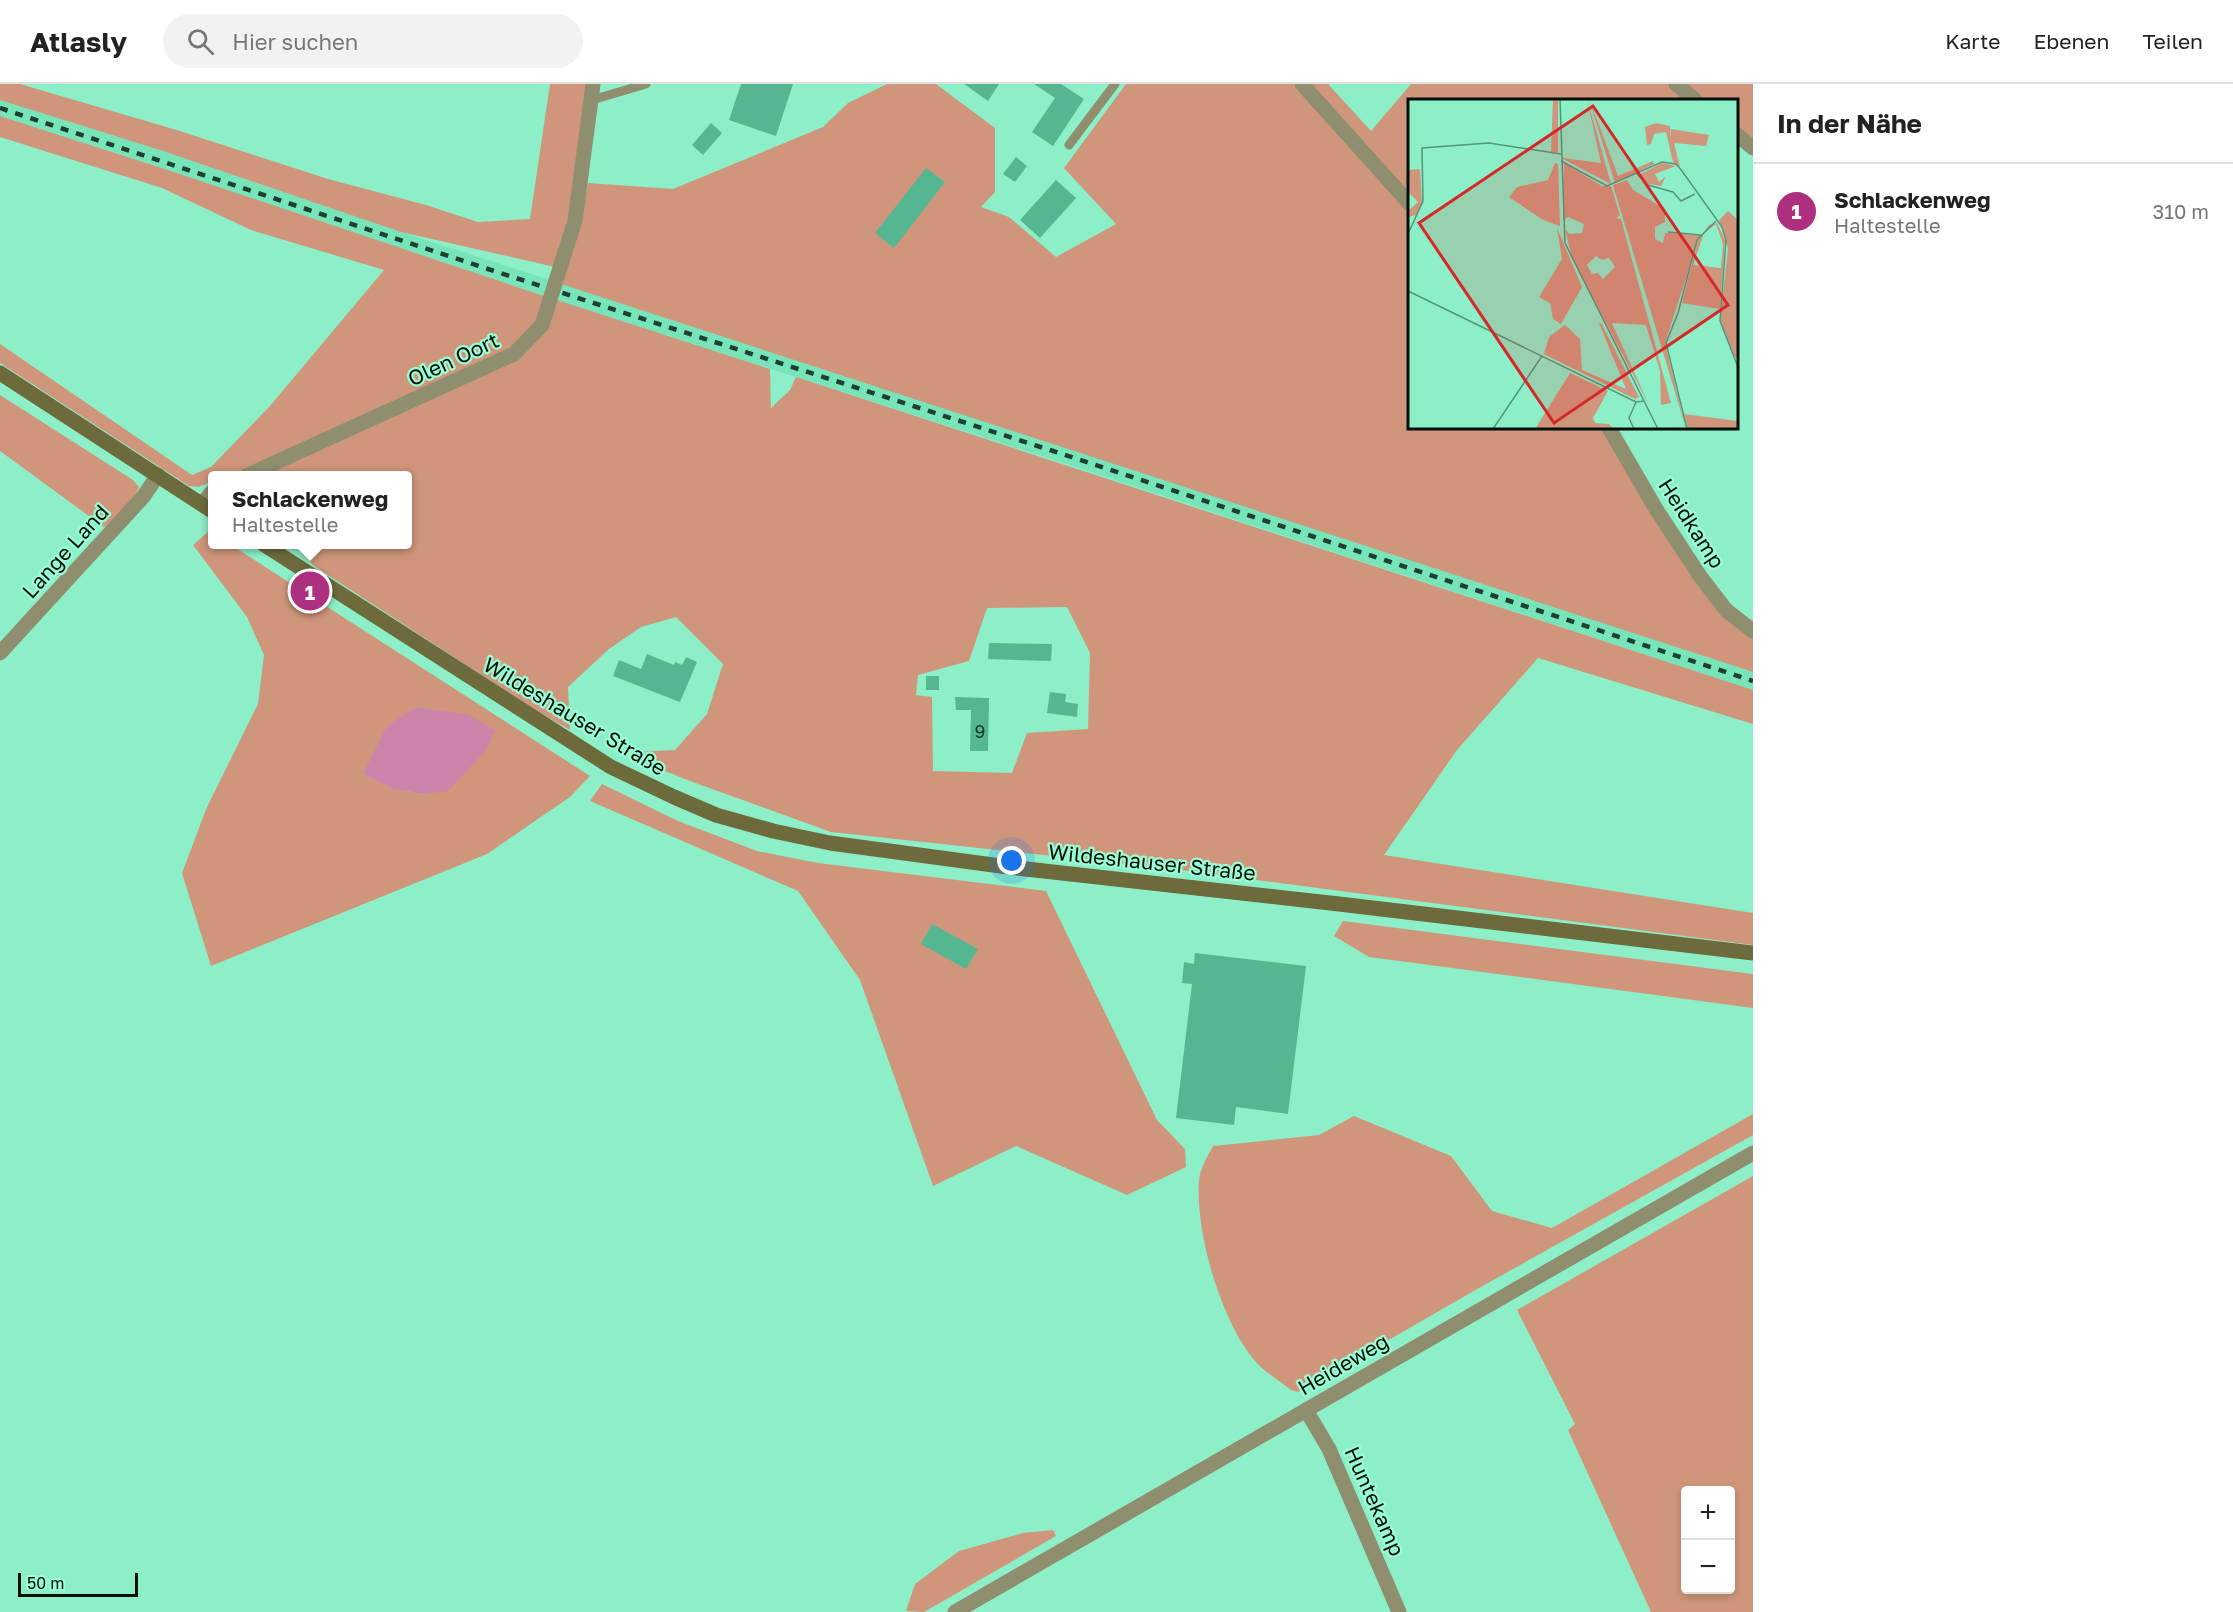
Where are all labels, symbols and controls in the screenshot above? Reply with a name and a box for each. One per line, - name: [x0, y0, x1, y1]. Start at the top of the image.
- search box: [163, 14, 583, 68]
- text: Atlasly: [30, 25, 127, 58]
- icon: search: [184, 25, 217, 58]
- text: Hier suchen: [232, 28, 358, 55]
- text: Karte: [1945, 28, 2001, 54]
- text: Ebenen: [2034, 28, 2109, 54]
- text: Teilen: [2142, 28, 2203, 54]
- inset map: [1408, 99, 1738, 429]
- text: In der Nähe: [1777, 108, 1922, 139]
- text: Schlackenweg: [1834, 186, 1991, 213]
- text: 1: [1791, 199, 1802, 223]
- text: 310 m: [2153, 199, 2209, 223]
- text: Haltestelle: [1834, 213, 1941, 237]
- street label: Olen Oort: [403, 327, 503, 391]
- popup: [208, 471, 412, 549]
- street label: Heidkamp: [1653, 473, 1731, 573]
- text: Schlackenweg: [232, 485, 388, 512]
- street label: Lange Land: [16, 499, 114, 603]
- text: Haltestelle: [232, 512, 338, 536]
- pin: 1: [290, 568, 330, 614]
- street label: Wildeshauser Straße: [479, 651, 671, 781]
- house number: 9: [975, 720, 985, 742]
- street label: Wildeshauser Straße: [1047, 838, 1257, 886]
- your location: [997, 846, 1026, 875]
- street label: Heideweg: [1293, 1328, 1393, 1400]
- street label: Huntekamp: [1339, 1442, 1411, 1560]
- map controls: [1681, 1486, 1735, 1594]
- button: +: [1681, 1486, 1735, 1540]
- button: −: [1681, 1540, 1735, 1594]
- scale bar: [18, 1570, 138, 1598]
- text: 50 m: [27, 1573, 64, 1593]

